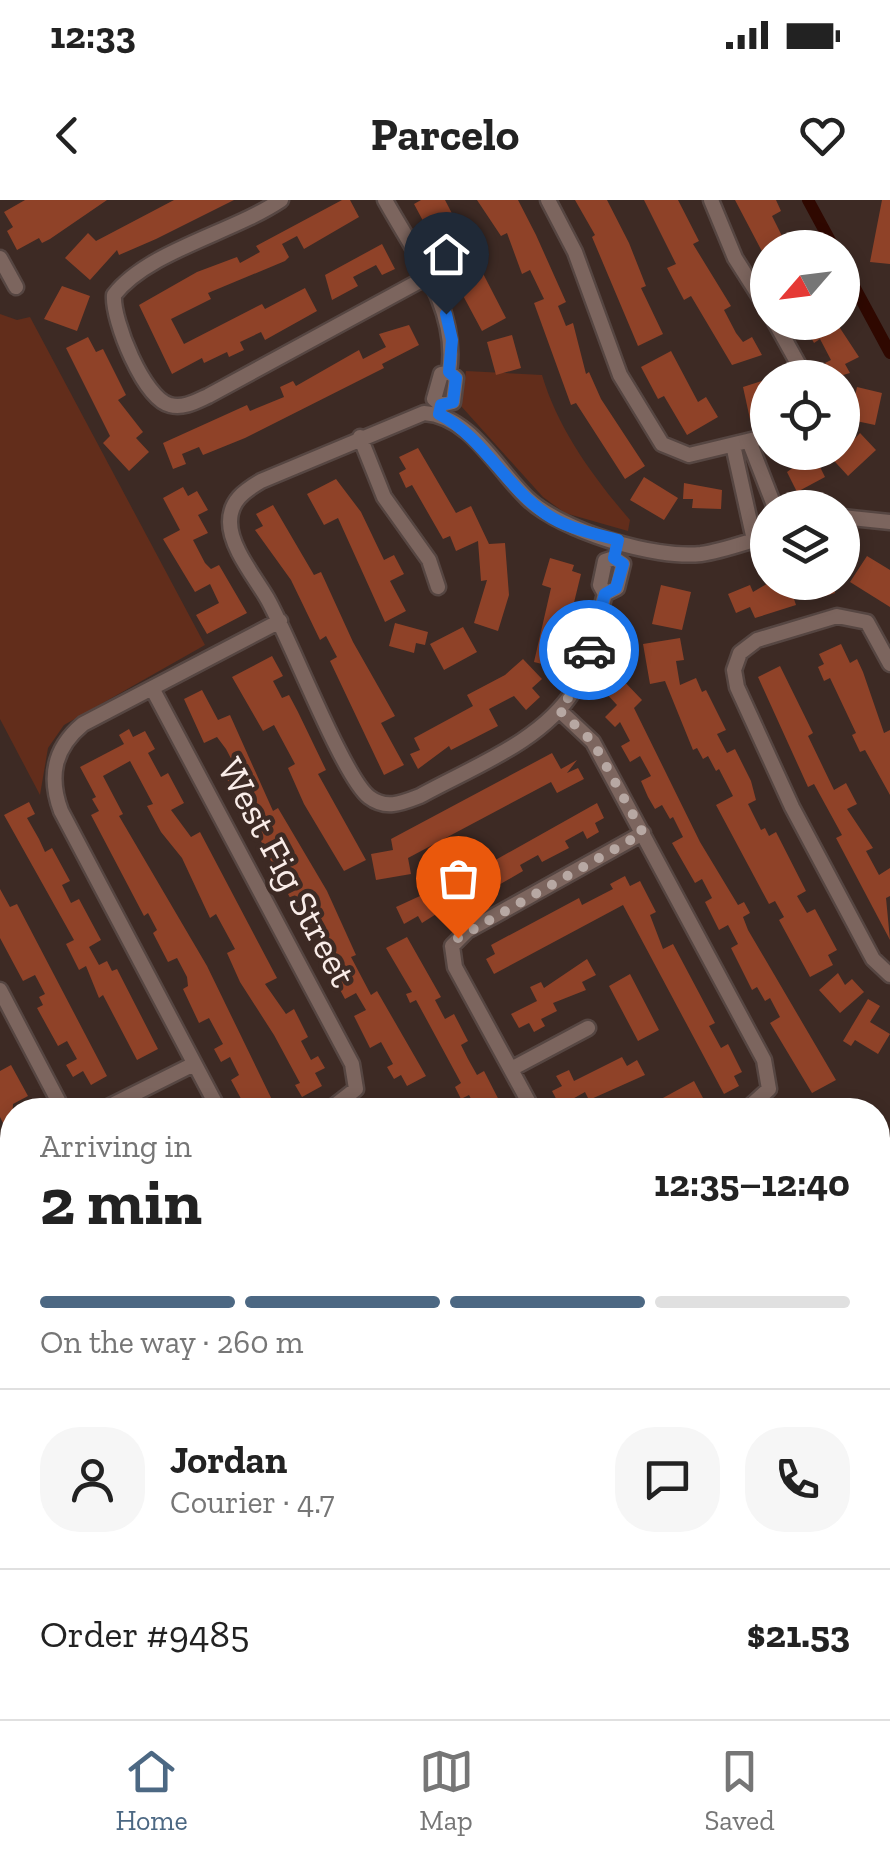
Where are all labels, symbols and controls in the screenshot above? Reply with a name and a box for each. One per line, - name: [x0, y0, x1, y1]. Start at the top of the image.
- text: 12:33: [50, 12, 136, 58]
- icon: back: [40, 108, 95, 163]
- text: Parcelo: [371, 108, 519, 162]
- icon: heart: [795, 108, 850, 163]
- pin: [404, 212, 489, 315]
- icon: home: [419, 227, 474, 282]
- north arrow: [750, 230, 860, 340]
- map controls: [750, 230, 860, 600]
- button: locate: [750, 360, 860, 470]
- button: layers: [750, 490, 860, 600]
- courier: [539, 600, 639, 700]
- icon: car: [562, 623, 617, 678]
- street label: West Fig Street: [207, 750, 367, 994]
- pin: [416, 836, 501, 939]
- icon: bag: [431, 851, 486, 906]
- text: Arriving in: [40, 1127, 192, 1165]
- text: 12:35–12:40: [654, 1160, 850, 1206]
- text: 2 min: [40, 1163, 202, 1241]
- text: On the way · 260 m: [40, 1323, 304, 1361]
- button: person: [40, 1427, 145, 1532]
- button: chat: [615, 1427, 720, 1532]
- button: phone: [745, 1427, 850, 1532]
- text: Jordan: [170, 1437, 287, 1483]
- text: Courier · 4.7: [170, 1483, 334, 1521]
- text: Order #9485: [40, 1611, 249, 1657]
- text: $21.53: [747, 1611, 850, 1657]
- tab: Home: [115, 1744, 188, 1837]
- tab: Map: [419, 1744, 474, 1837]
- tab: Saved: [704, 1744, 775, 1837]

